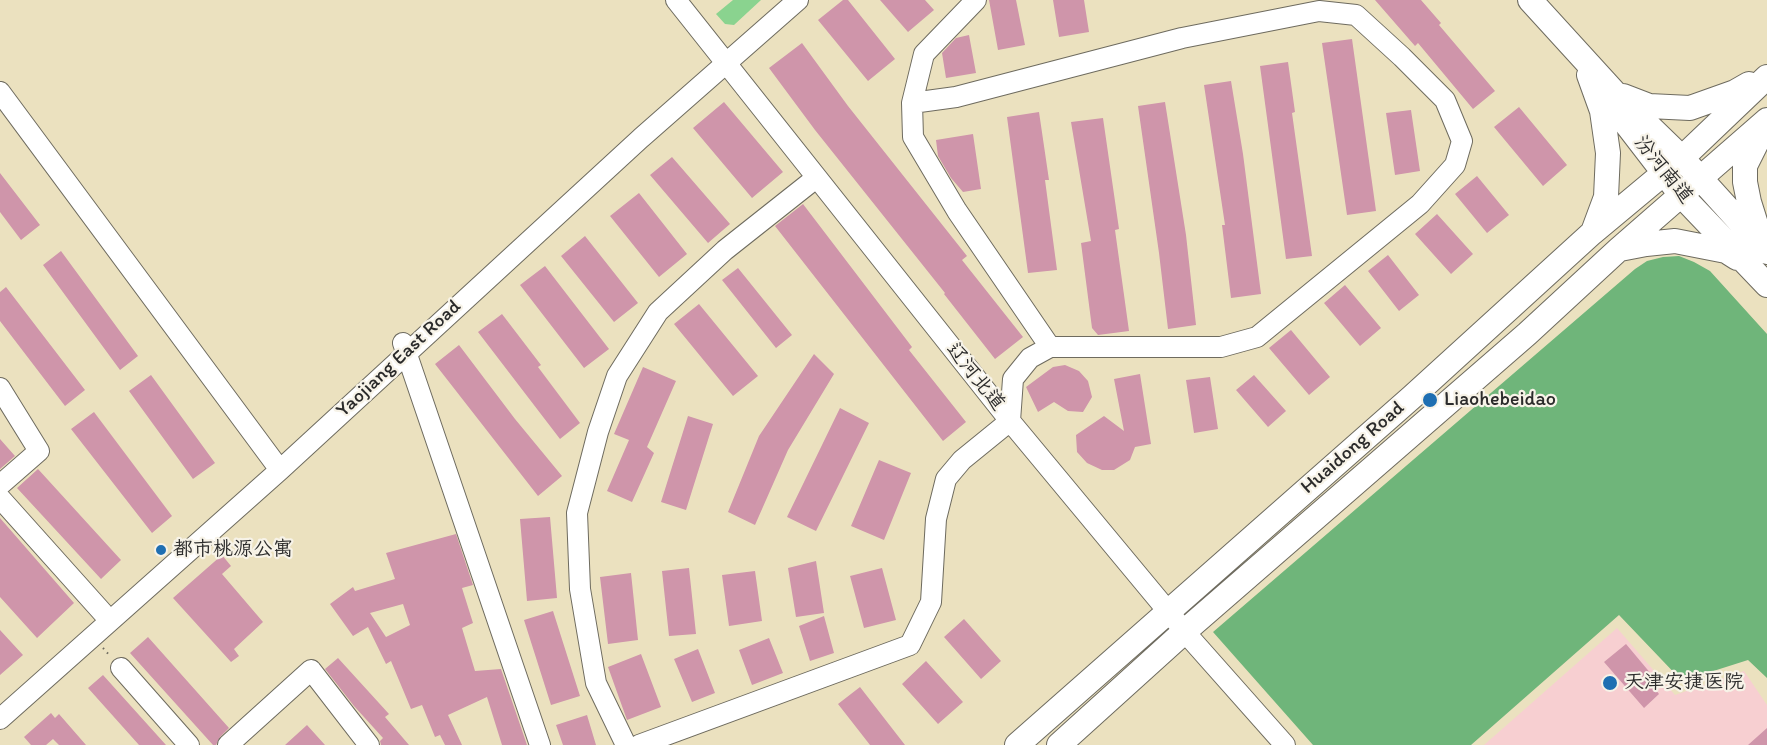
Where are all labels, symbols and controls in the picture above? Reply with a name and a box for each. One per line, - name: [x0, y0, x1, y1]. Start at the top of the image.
- street label: 汾河南道: [1629, 131, 1697, 209]
- street label: Yaojiang East Road: [332, 295, 466, 423]
- street label: 辽河北道: [941, 338, 1009, 416]
- place label: Liaohebeidao: [1444, 388, 1556, 412]
- marker: Liaohebeidao: [1421, 391, 1439, 409]
- street label: Huaidong Road: [1296, 396, 1410, 500]
- place label: 都市桃源公寓: [173, 538, 293, 562]
- marker: 都市桃源公寓: [154, 543, 168, 557]
- place label: 天津安捷医院: [1624, 671, 1744, 695]
- marker: 天津安捷医院: [1601, 674, 1619, 692]

